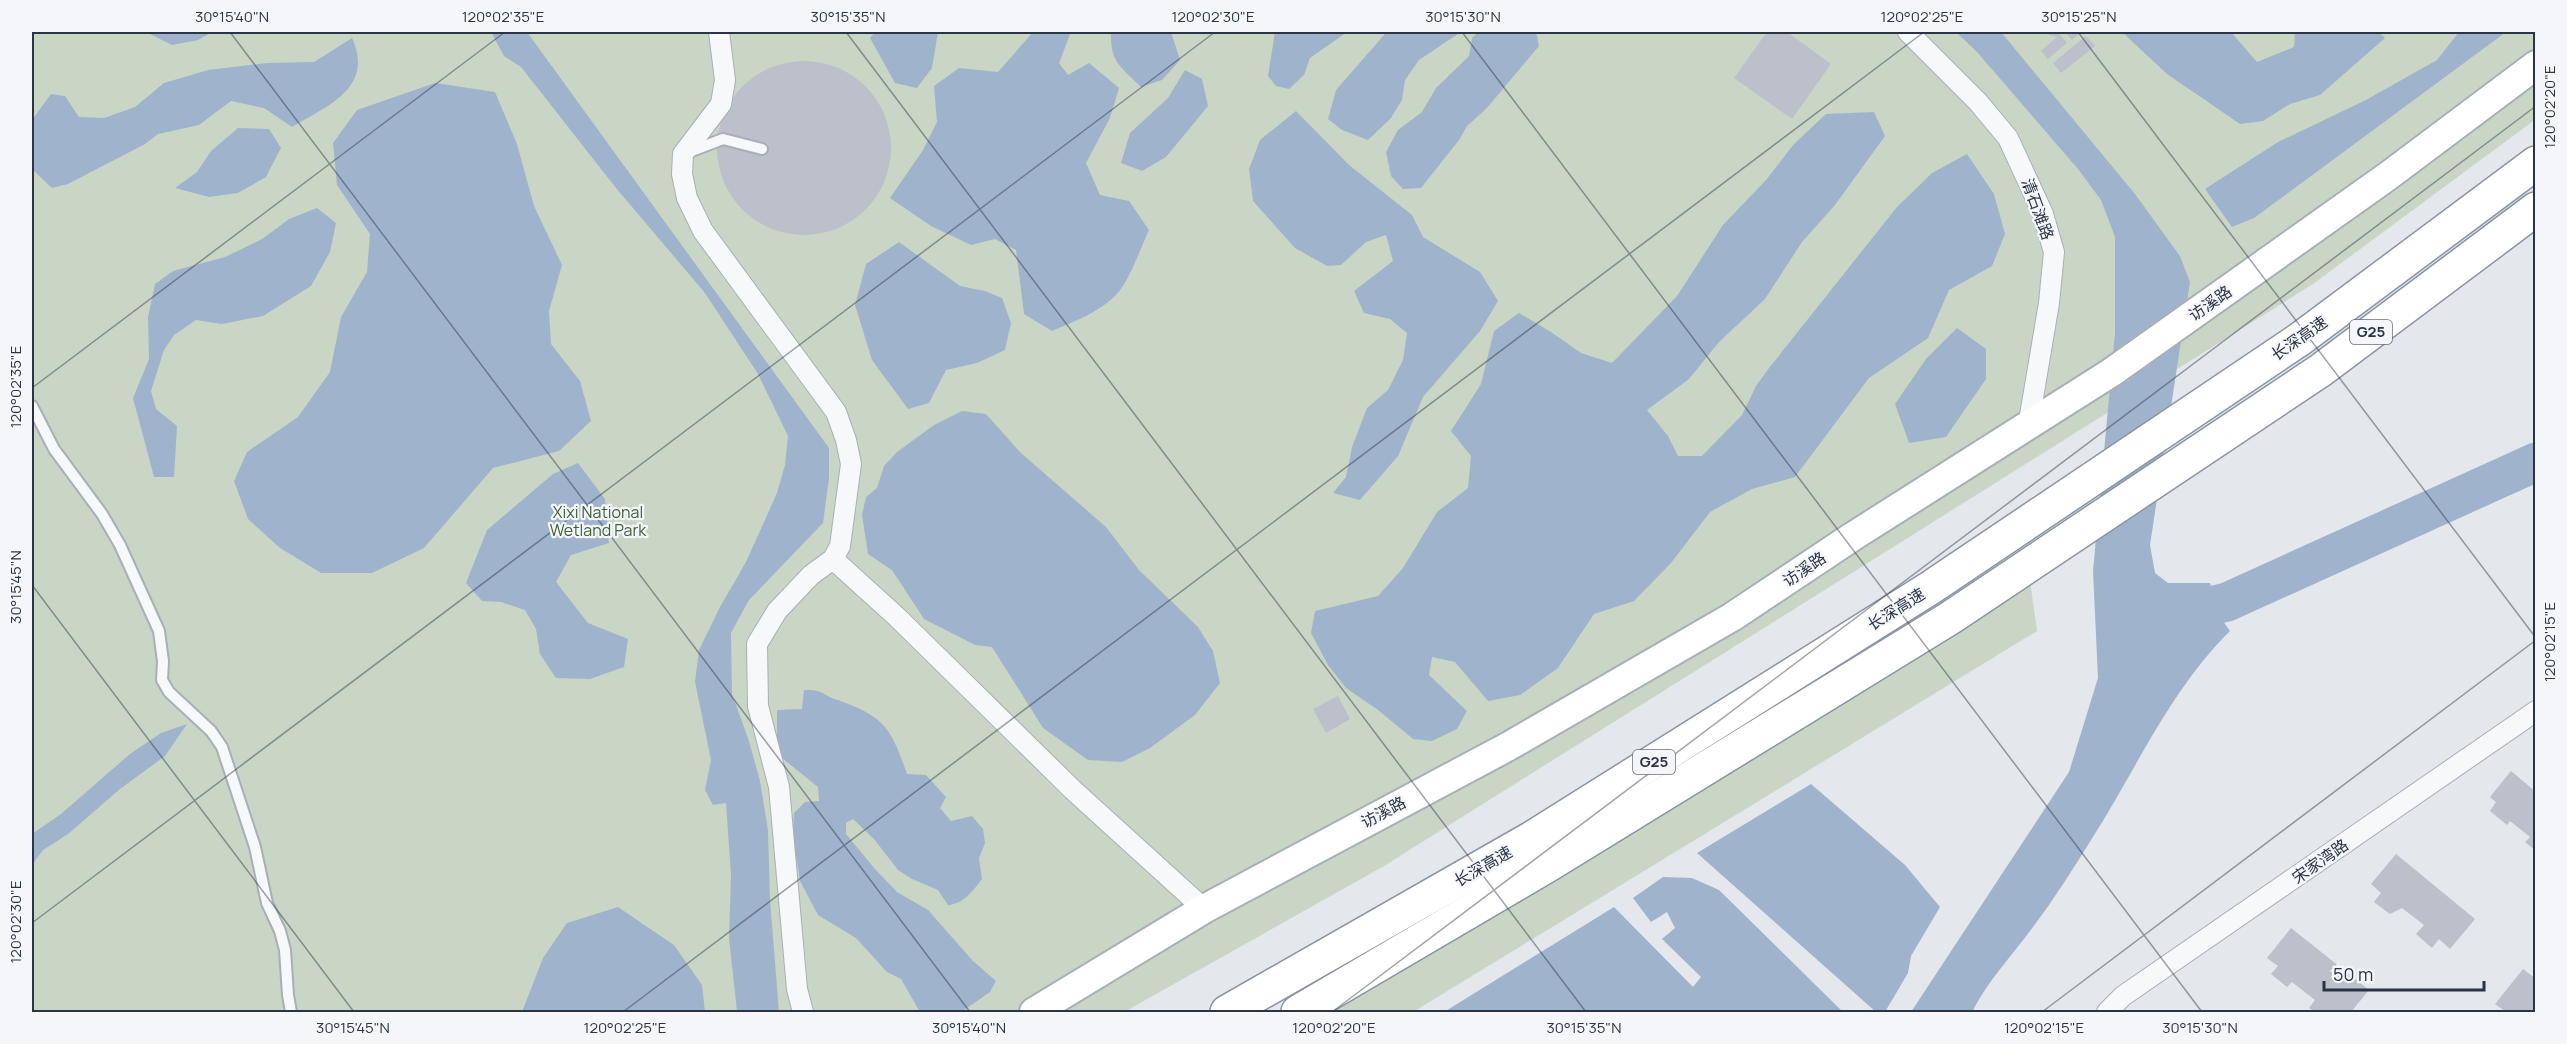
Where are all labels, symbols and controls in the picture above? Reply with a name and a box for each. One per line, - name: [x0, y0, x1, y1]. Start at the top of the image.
- text: 30°15'40"N: [195, 6, 269, 27]
- text: 120°02'35"E: [462, 6, 544, 27]
- text: 30°15'35"N: [810, 6, 886, 27]
- text: 120°02'30"E: [1171, 6, 1255, 27]
- text: 30°15'30"N: [1425, 6, 1501, 27]
- text: 120°02'25"E: [1881, 6, 1963, 27]
- text: 30°15'25"N: [2041, 6, 2117, 27]
- text: 120°02'20"E: [2539, 65, 2560, 149]
- street label: 清石滩路: [2017, 175, 2059, 243]
- street label: 访溪路: [2184, 280, 2236, 326]
- street label: 长深高速: [2266, 311, 2332, 365]
- road number: G25: [2350, 320, 2392, 344]
- text: 120°02'35"E: [5, 346, 26, 428]
- park label: Xixi National Wetland Park: [550, 501, 647, 541]
- street label: 访溪路: [1778, 546, 1830, 592]
- text: 30°15'45"N: [5, 550, 26, 624]
- street label: 长深高速: [1863, 583, 1929, 635]
- text: 120°02'15"E: [2539, 602, 2560, 682]
- road number: G25: [1633, 750, 1675, 774]
- street label: 访溪路: [1357, 791, 1409, 833]
- street label: 宋家湾路: [2287, 834, 2353, 888]
- street label: 长深高速: [1450, 840, 1516, 892]
- text: 120°02'30"E: [5, 880, 26, 964]
- scale bar: [2324, 954, 2484, 992]
- text: 50 m: [2333, 962, 2373, 986]
- text: 30°15'45"N: [316, 1017, 390, 1038]
- text: 120°02'25"E: [584, 1017, 666, 1038]
- text: 30°15'40"N: [932, 1017, 1006, 1038]
- text: 120°02'20"E: [1292, 1017, 1376, 1038]
- text: 30°15'35"N: [1546, 1017, 1622, 1038]
- text: 120°02'15"E: [2004, 1017, 2084, 1038]
- text: 30°15'30"N: [2162, 1017, 2238, 1038]

